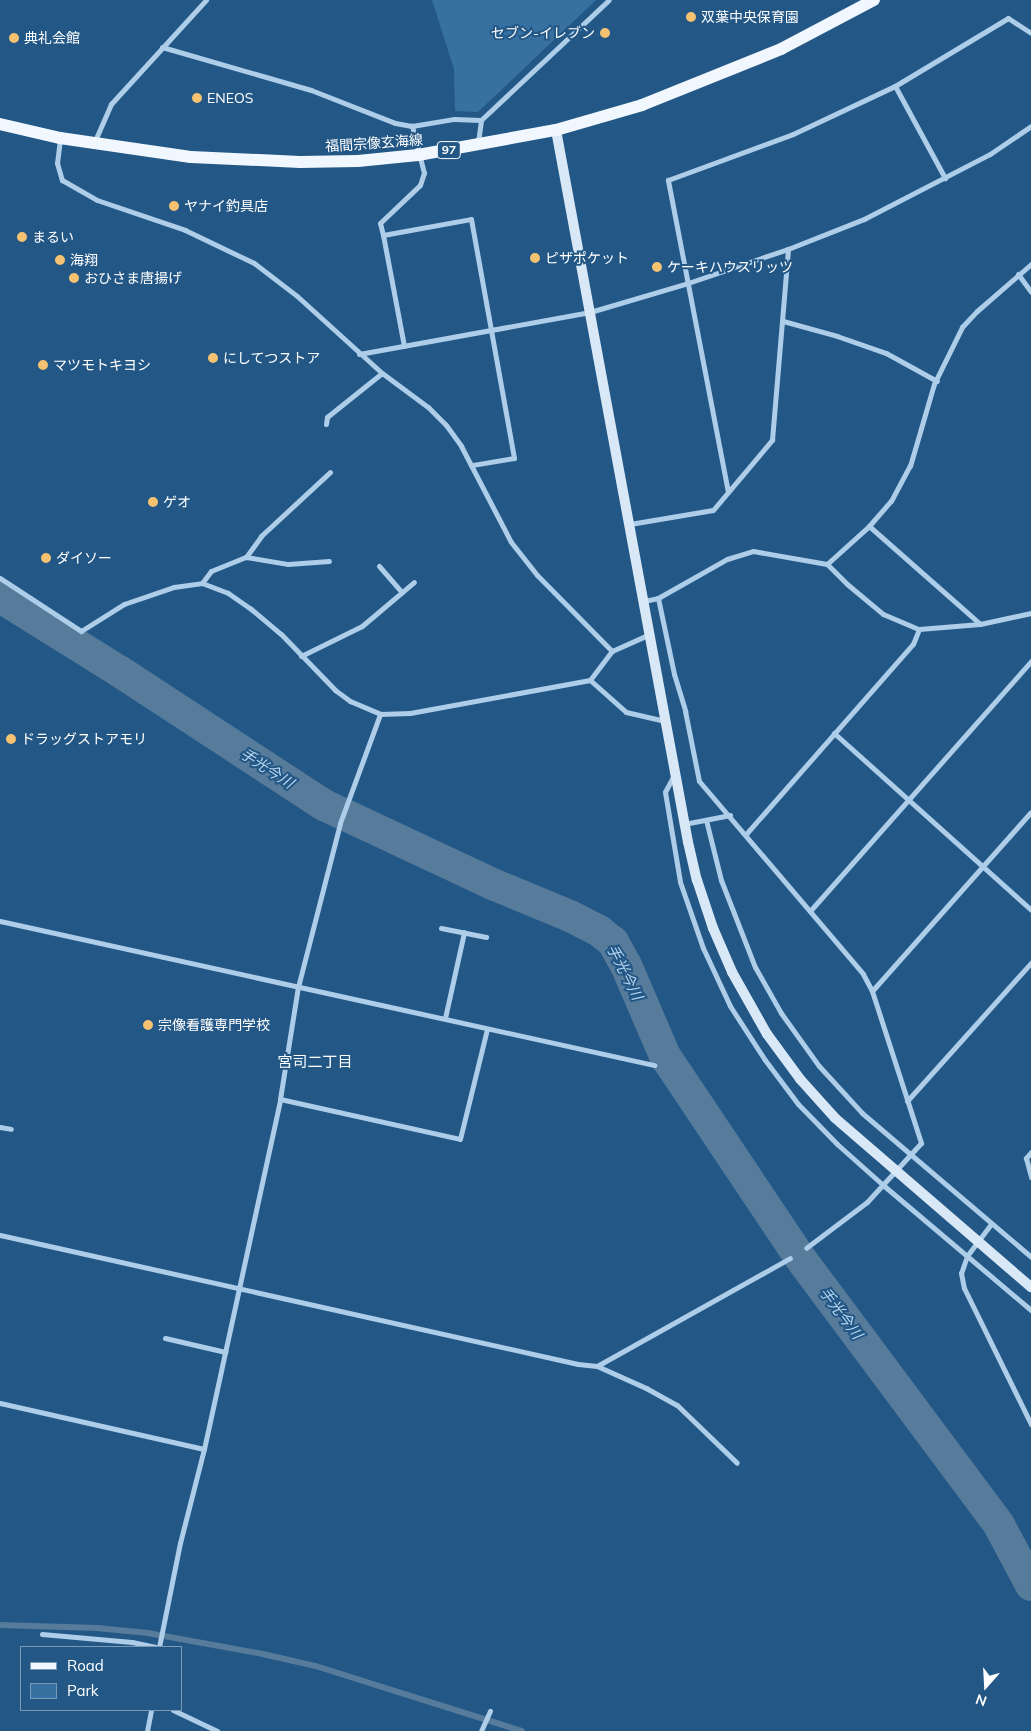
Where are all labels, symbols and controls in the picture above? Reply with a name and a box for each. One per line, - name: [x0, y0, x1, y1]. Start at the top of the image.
- place label: 双葉中央保育園: [701, 9, 799, 25]
- marker: 双葉中央保育園: [685, 11, 697, 23]
- place label: セブン-イレブン: [491, 25, 595, 41]
- marker: セブン-イレブン: [599, 27, 611, 39]
- place label: 典礼会館: [24, 30, 80, 46]
- marker: 典礼会館: [8, 32, 20, 44]
- place label: ENEOS: [207, 90, 253, 106]
- marker: ENEOS: [191, 92, 203, 104]
- street label: 福間宗像玄海線: [325, 131, 423, 155]
- road number: 97: [436, 140, 462, 160]
- place label: ヤナイ釣具店: [184, 198, 268, 214]
- marker: ヤナイ釣具店: [168, 200, 180, 212]
- place label: まるい: [32, 229, 74, 245]
- marker: まるい: [16, 231, 28, 243]
- place label: ピザポケット: [545, 250, 629, 266]
- place label: 海翔: [70, 252, 98, 268]
- marker: ピザポケット: [529, 252, 541, 264]
- marker: 海翔: [54, 254, 66, 266]
- place label: ケーキハウスリッツ: [667, 259, 793, 275]
- marker: ケーキハウスリッツ: [651, 261, 663, 273]
- place label: おひさま唐揚げ: [84, 270, 182, 286]
- marker: おひさま唐揚げ: [68, 272, 80, 284]
- place label: にしてつストア: [223, 350, 321, 366]
- marker: にしてつストア: [207, 352, 219, 364]
- place label: マツモトキヨシ: [53, 357, 151, 373]
- marker: マツモトキヨシ: [37, 359, 49, 371]
- place label: ゲオ: [163, 494, 191, 510]
- marker: ゲオ: [147, 496, 159, 508]
- place label: ダイソー: [56, 550, 112, 566]
- marker: ダイソー: [40, 552, 52, 564]
- place label: ドラッグストアモリ: [21, 731, 147, 747]
- marker: ドラッグストアモリ: [5, 733, 17, 745]
- water label: 手光今川: [237, 744, 297, 792]
- water label: 手光今川: [603, 941, 647, 1003]
- place label: 宗像看護専門学校: [158, 1017, 270, 1033]
- marker: 宗像看護専門学校: [142, 1019, 154, 1031]
- district label: 宮司二丁目: [278, 1053, 352, 1071]
- water label: 手光今川: [816, 1284, 866, 1342]
- legend: [20, 1646, 182, 1711]
- text: Road: [67, 1656, 104, 1675]
- north arrow: [961, 1661, 1011, 1711]
- text: Park: [67, 1681, 99, 1700]
- text: N: [973, 1690, 989, 1710]

